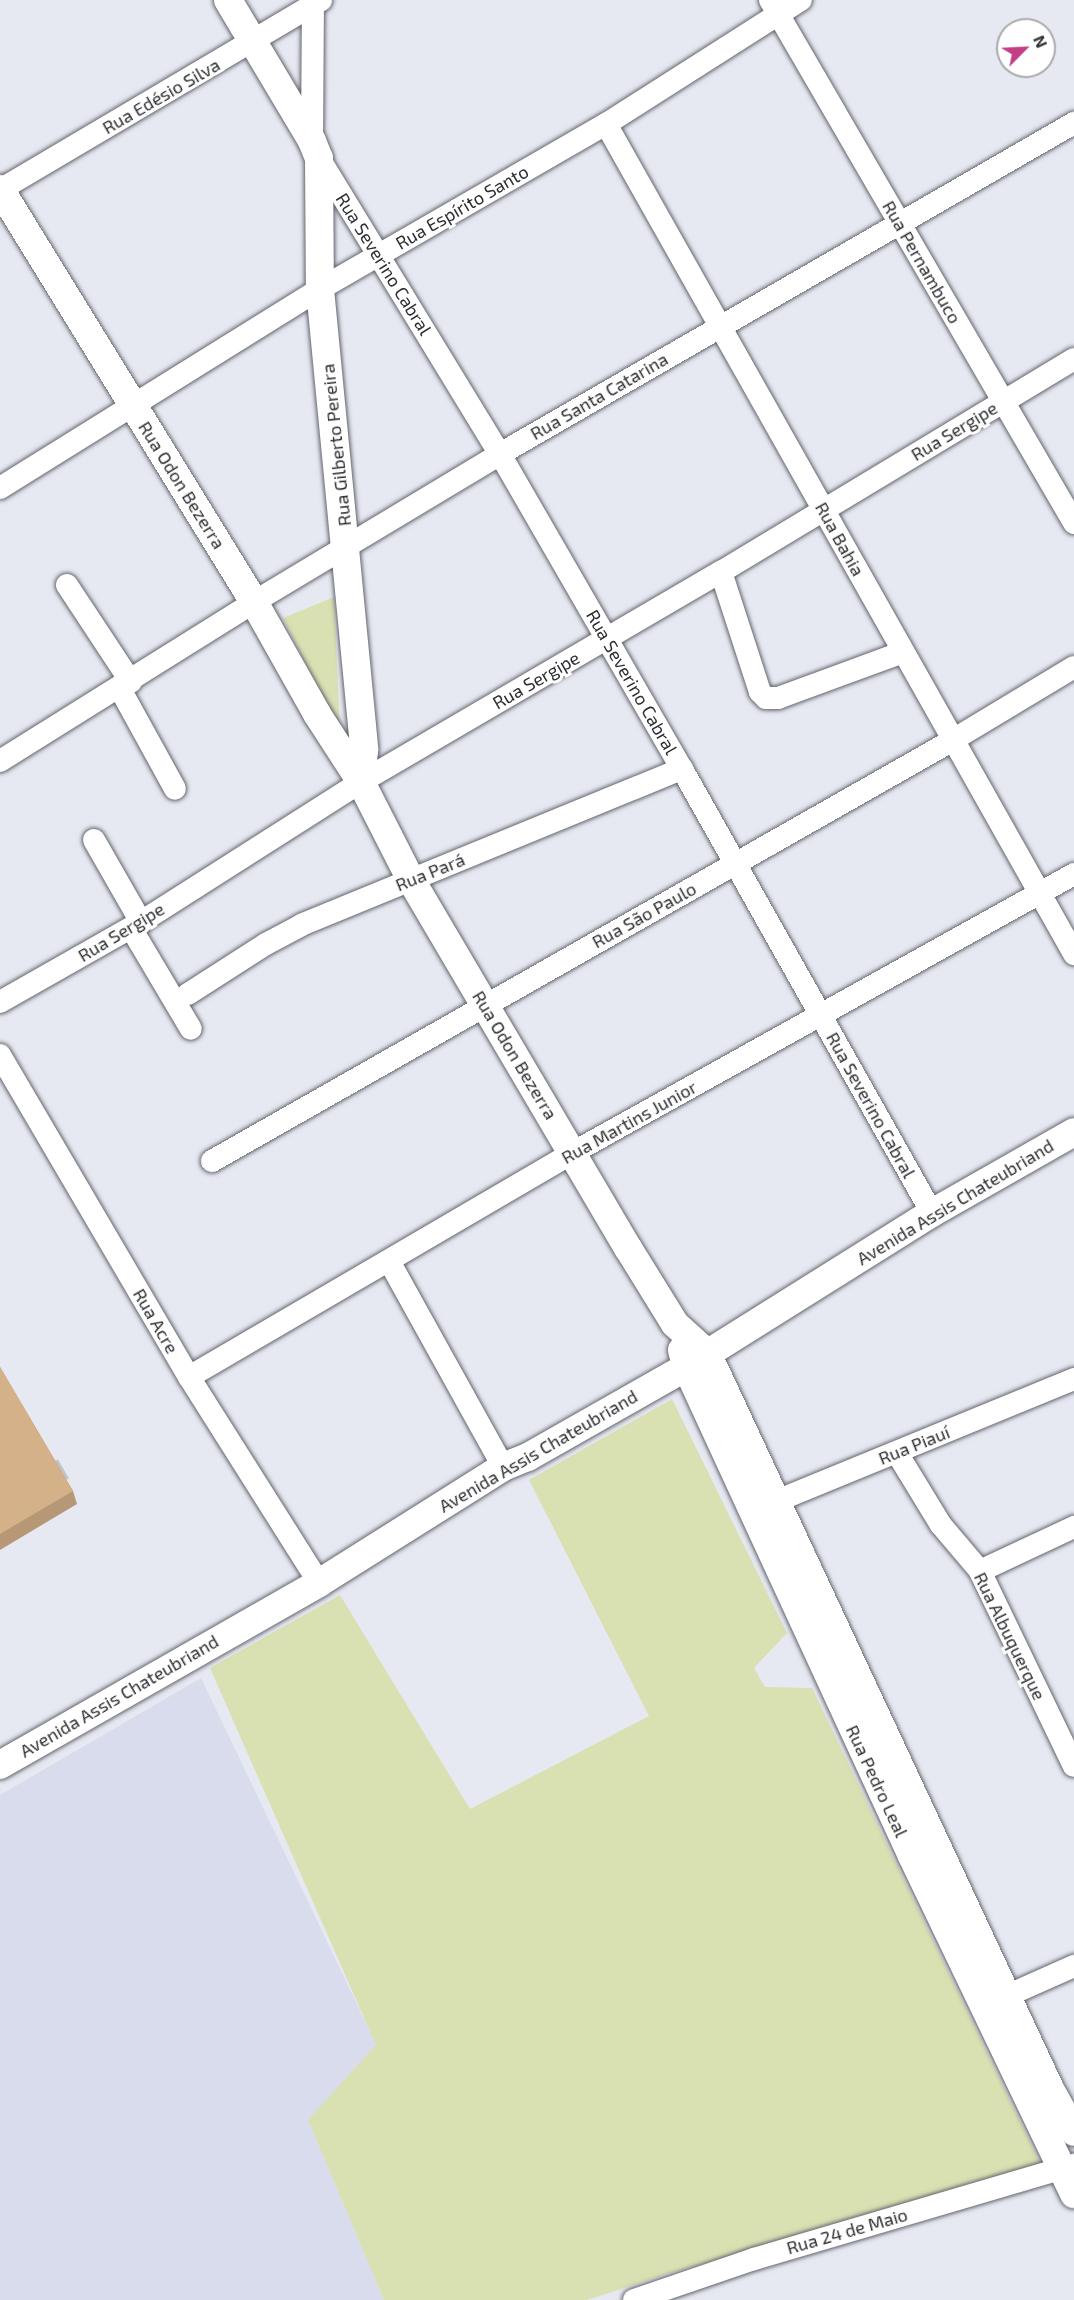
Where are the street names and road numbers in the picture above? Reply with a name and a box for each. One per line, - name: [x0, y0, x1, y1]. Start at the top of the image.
- street label: Rua Edésio Silva: [98, 54, 224, 138]
- street label: Rua Espírito Santo: [392, 160, 532, 254]
- street label: Rua Severino Cabral: [332, 189, 436, 339]
- street label: Rua Pernambuco: [878, 197, 966, 327]
- street label: Rua Santa Catarina: [526, 348, 672, 444]
- street label: Rua Gilberto Pereira: [317, 363, 355, 527]
- street label: Rua Sergipe: [907, 397, 1001, 465]
- street label: Rua Odon Bezerra: [134, 417, 230, 553]
- street label: Rua Bahia: [811, 498, 869, 580]
- street label: Rua Severino Cabral: [582, 606, 682, 758]
- street label: Rua Sergipe: [489, 646, 583, 714]
- street label: Rua Pará: [392, 848, 468, 896]
- street label: Rua São Paulo: [588, 877, 700, 953]
- street label: Rua Sergipe: [74, 898, 168, 966]
- street label: Rua Odon Bezerra: [468, 987, 562, 1123]
- street label: Rua Severino Cabral: [822, 1028, 920, 1182]
- street label: Rua Martins Junior: [557, 1076, 701, 1168]
- street label: Avenida Assis Chateubriand: [853, 1135, 1057, 1269]
- street label: Rua Acre: [129, 1284, 183, 1358]
- street label: Avenida Assis Chateubriand: [435, 1385, 641, 1517]
- street label: Rua Piauí: [875, 1421, 953, 1469]
- street label: Rua Albuquerque: [970, 1568, 1050, 1704]
- street label: Avenida Assis Chateubriand: [16, 1630, 222, 1762]
- street label: Rua Pedro Leal: [842, 1722, 912, 1840]
- street label: Rua 24 de Maio: [784, 2203, 910, 2259]

